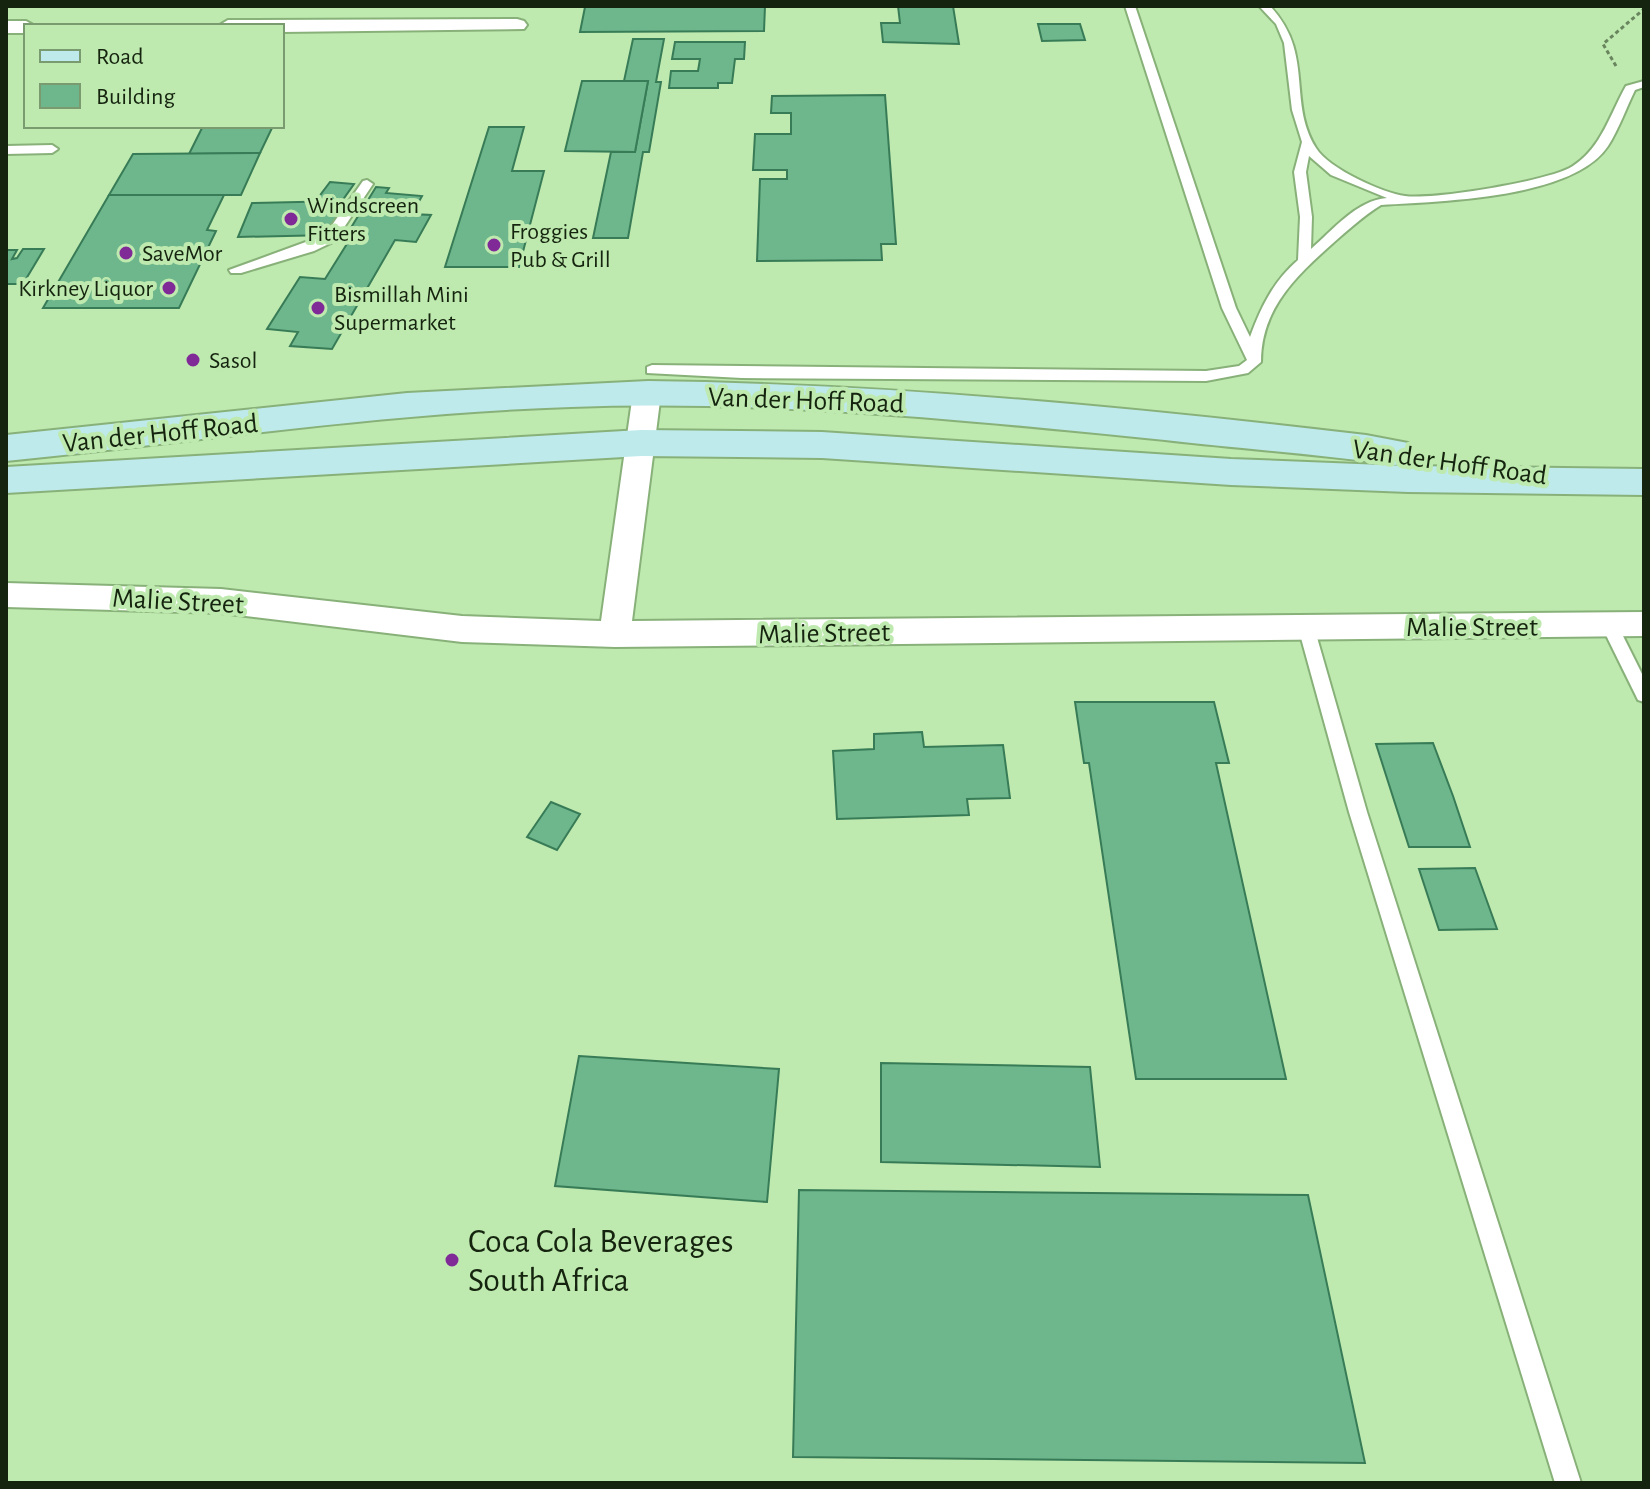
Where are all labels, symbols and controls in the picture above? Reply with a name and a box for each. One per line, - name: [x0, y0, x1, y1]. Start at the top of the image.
- legend: [24, 24, 284, 128]
- text: Road: [96, 45, 144, 69]
- text: Building: [96, 85, 175, 109]
- place label: Windscreen Fitters: [307, 194, 419, 246]
- marker: Windscreen Fitters: [282, 210, 300, 228]
- place label: Froggies Pub & Grill: [510, 220, 611, 272]
- marker: Froggies Pub & Grill: [485, 236, 503, 254]
- place label: SaveMor: [142, 242, 223, 266]
- marker: SaveMor: [117, 244, 135, 262]
- place label: Kirkney Liquor: [18, 277, 153, 301]
- marker: Kirkney Liquor: [160, 279, 178, 297]
- place label: Bismillah Mini Supermarket: [334, 283, 469, 335]
- marker: Bismillah Mini Supermarket: [309, 299, 327, 317]
- place label: Sasol: [209, 349, 258, 373]
- marker: Sasol: [184, 351, 202, 369]
- street label: Van der Hoff Road: [707, 384, 904, 418]
- street label: Van der Hoff Road: [61, 410, 259, 458]
- street label: Van der Hoff Road: [1351, 435, 1549, 490]
- street label: Malie Street: [111, 585, 245, 619]
- street label: Malie Street: [1406, 614, 1538, 642]
- street label: Malie Street: [758, 619, 890, 649]
- place label: Coca Cola Beverages South Africa: [468, 1225, 734, 1298]
- marker: Coca Cola Beverages South Africa: [443, 1251, 461, 1269]

